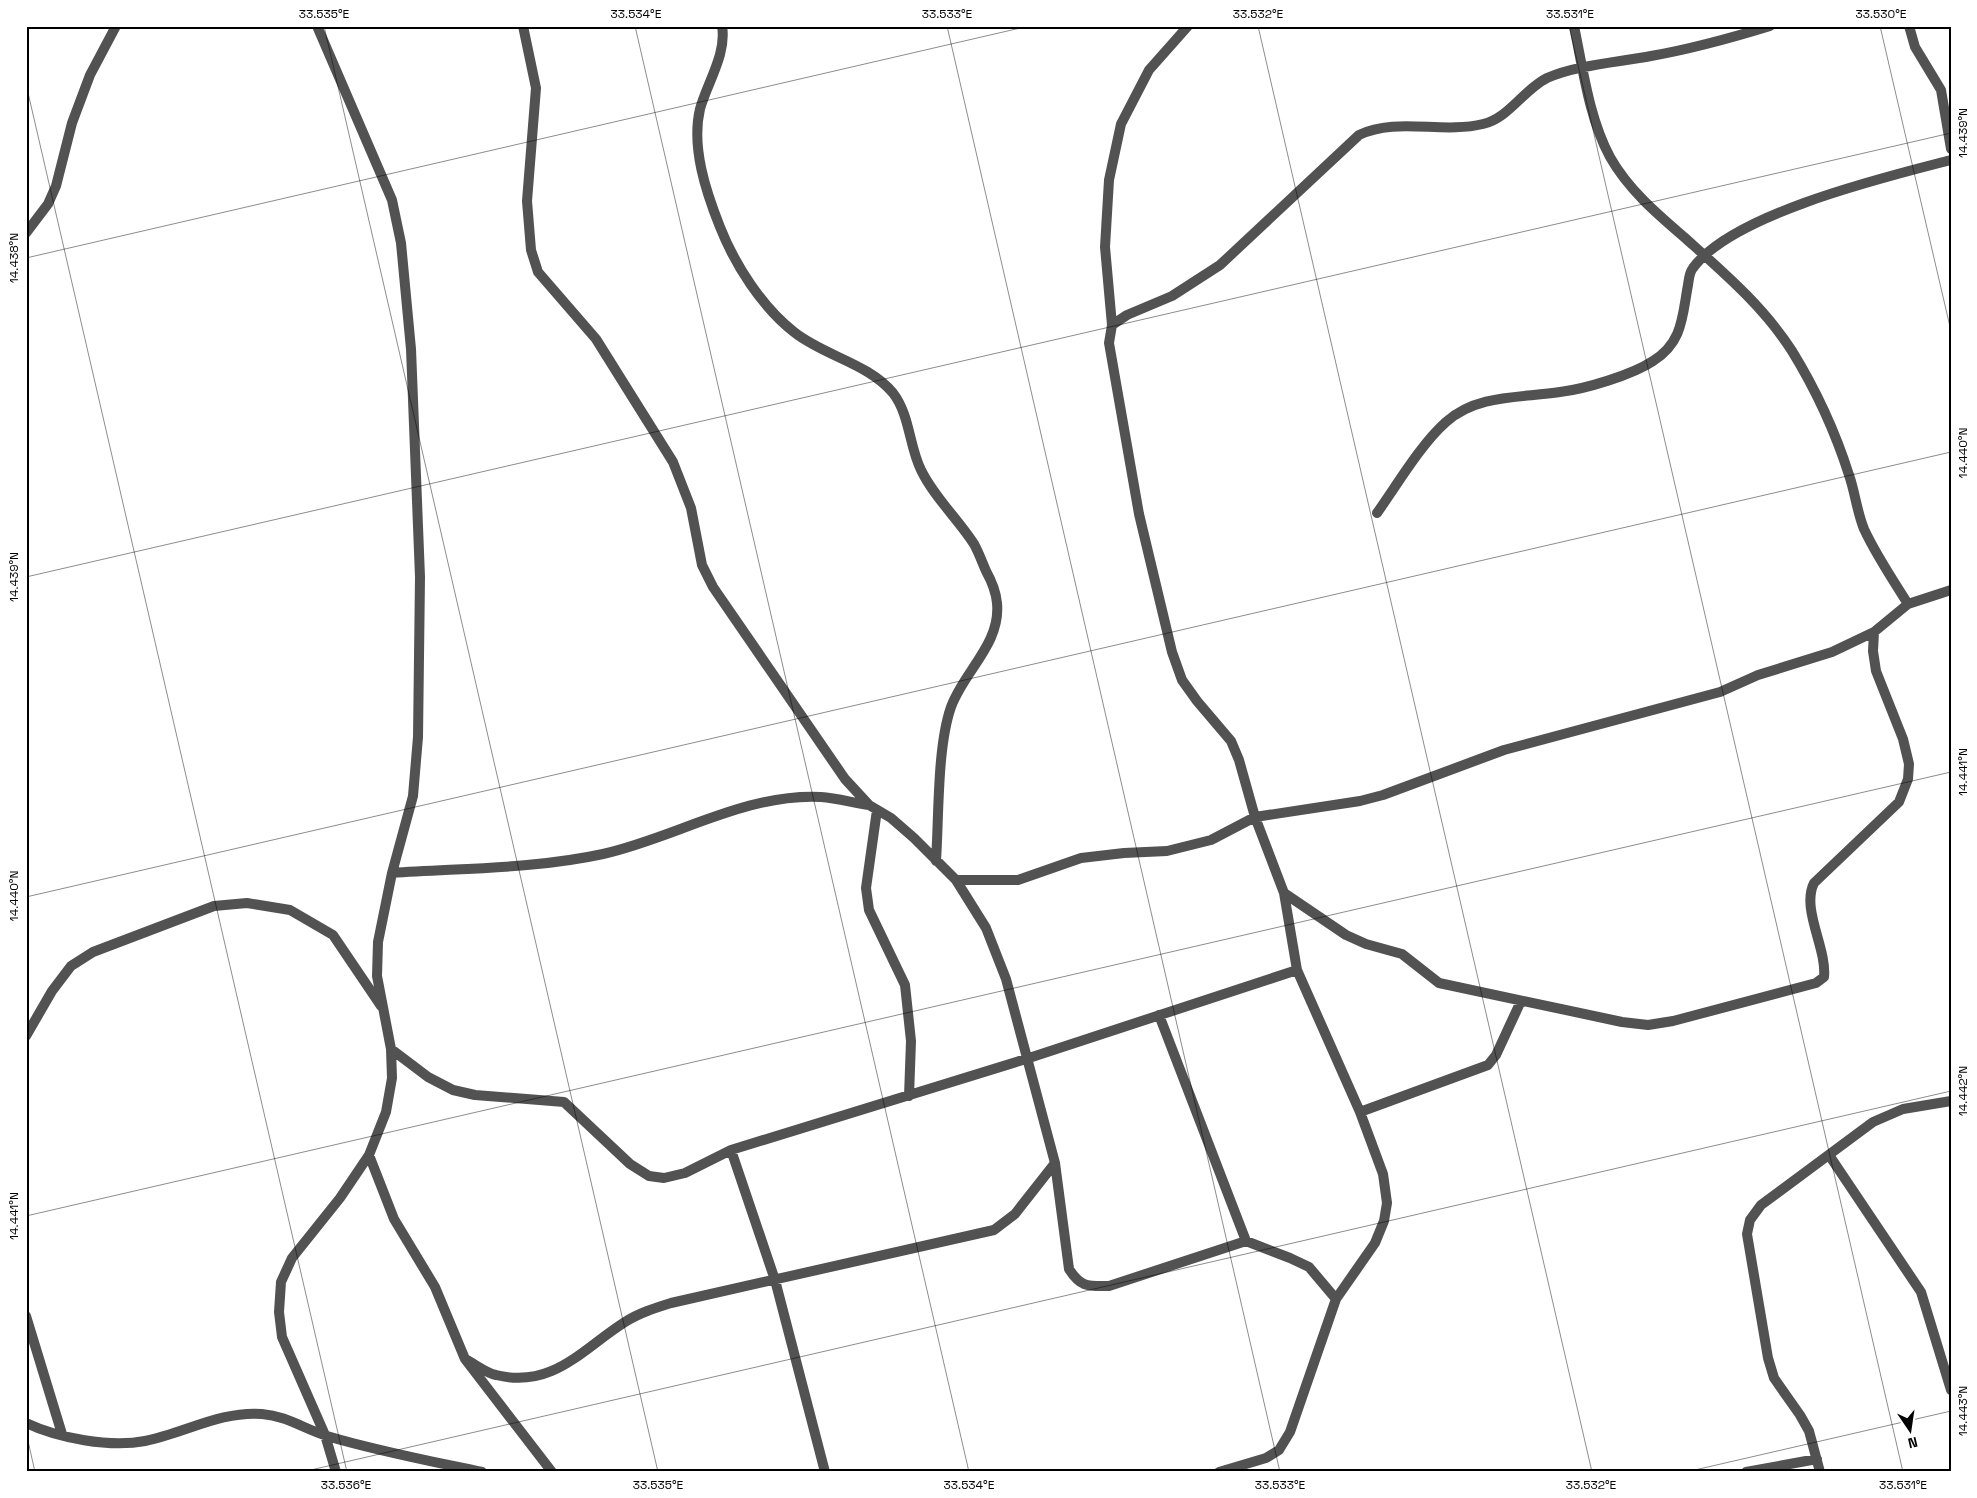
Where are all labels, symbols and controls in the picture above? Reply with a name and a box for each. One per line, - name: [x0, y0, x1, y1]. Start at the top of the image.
- text: 33.535°E: [299, 6, 349, 22]
- text: 33.534°E: [611, 6, 662, 22]
- text: 33.533°E: [922, 6, 973, 22]
- text: 33.532°E: [1233, 6, 1284, 22]
- text: 33.531°E: [1546, 6, 1594, 22]
- text: 33.530°E: [1856, 6, 1907, 22]
- text: 14.439°N: [1955, 108, 1971, 158]
- text: 14.438°N: [6, 233, 22, 283]
- text: 14.440°N: [1955, 428, 1971, 478]
- text: 14.439°N: [6, 552, 22, 602]
- text: 14.441°N: [1955, 748, 1971, 796]
- text: 14.440°N: [6, 871, 22, 921]
- text: 14.442°N: [1955, 1066, 1971, 1116]
- text: 14.441°N: [6, 1192, 22, 1240]
- text: 14.443°N: [1955, 1386, 1971, 1436]
- north arrow: [1884, 1406, 1934, 1456]
- text: N: [1906, 1433, 1920, 1452]
- text: 33.536°E: [321, 1477, 372, 1493]
- text: 33.535°E: [633, 1477, 683, 1493]
- text: 33.534°E: [944, 1477, 995, 1493]
- text: 33.533°E: [1255, 1477, 1306, 1493]
- text: 33.532°E: [1566, 1477, 1617, 1493]
- text: 33.531°E: [1879, 1477, 1927, 1493]

